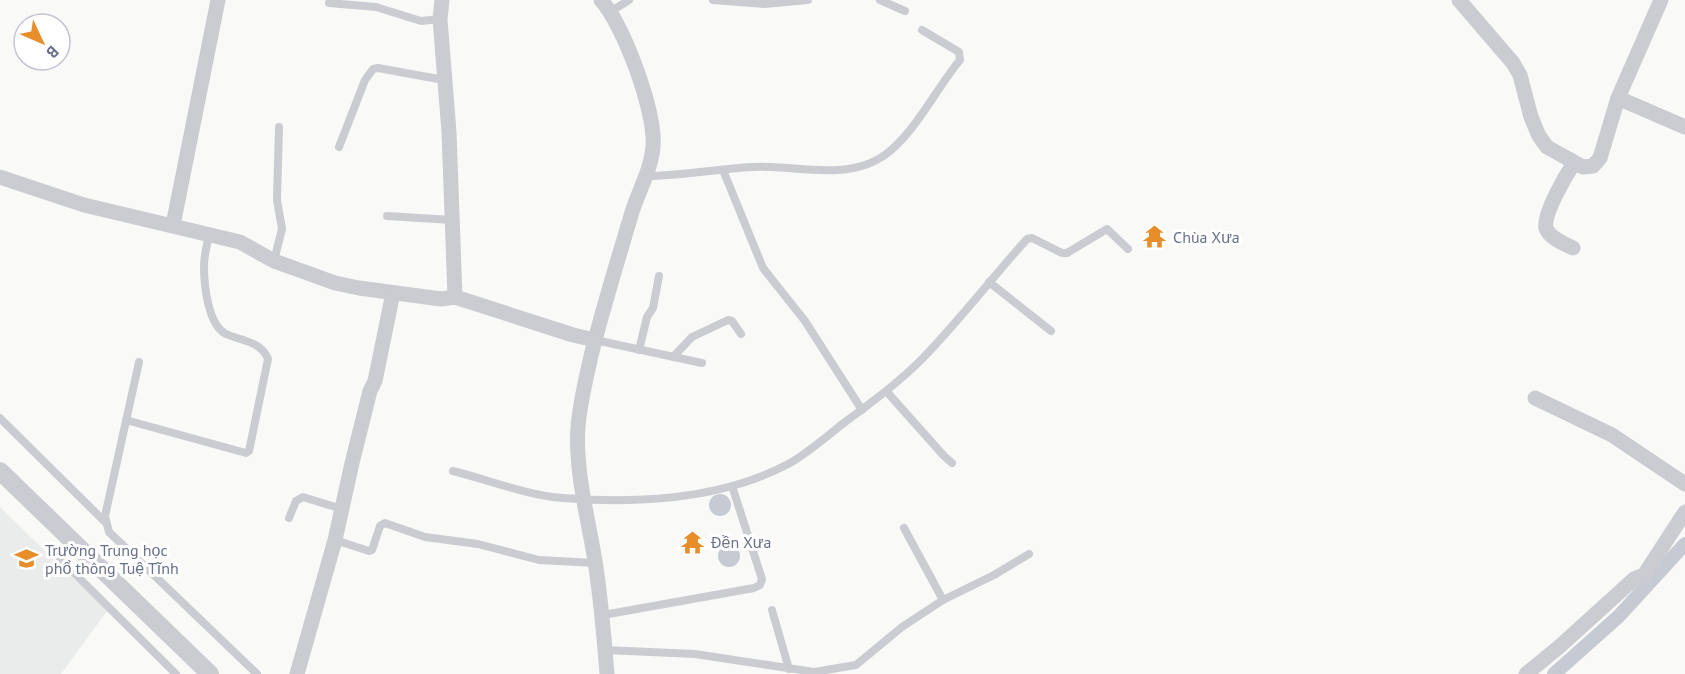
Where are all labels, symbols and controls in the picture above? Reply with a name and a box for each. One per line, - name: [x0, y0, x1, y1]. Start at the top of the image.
- north arrow: [12, 12, 72, 72]
- text: B: [42, 42, 63, 63]
- temple icon: Chùa Xưa: [1142, 224, 1168, 250]
- place label: Chùa Xưa: [1173, 227, 1240, 247]
- temple icon: Đền Xưa: [680, 529, 706, 555]
- place label: Đền Xưa: [710, 532, 772, 552]
- place label: Trường Trung học phổ thông Tuệ Tĩnh: [45, 540, 179, 578]
- school or university icon: Trường Trung học phổ thông Tuệ Tĩnh: [14, 546, 40, 572]

